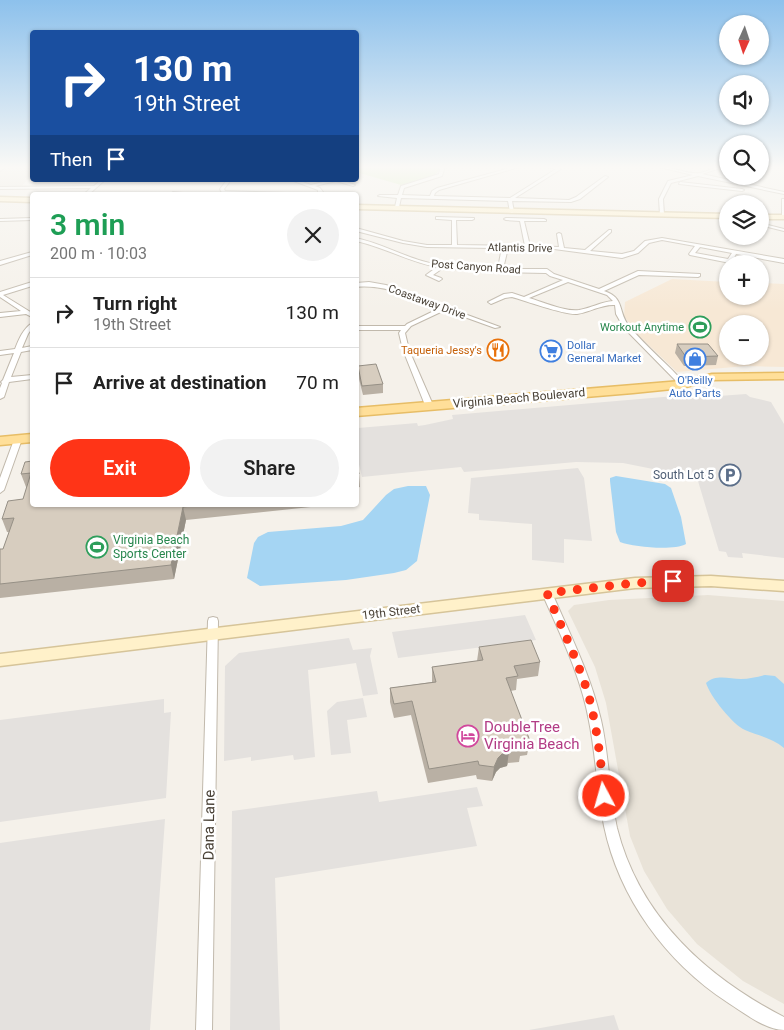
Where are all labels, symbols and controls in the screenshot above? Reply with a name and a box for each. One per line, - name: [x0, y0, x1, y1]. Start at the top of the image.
- north arrow: [719, 15, 769, 65]
- map controls: [719, 15, 769, 365]
- text: 130 m: [133, 49, 232, 90]
- icon: right: [50, 50, 115, 115]
- button: sound: [719, 75, 769, 125]
- text: 19th Street: [133, 91, 241, 116]
- button: search: [719, 135, 769, 185]
- icon: arrive: [102, 145, 130, 173]
- text: Then: [50, 148, 92, 171]
- button: layers: [719, 195, 769, 245]
- text: 3 min: [50, 207, 125, 242]
- button: close: [287, 209, 339, 261]
- street label: Atlantis Drive: [487, 241, 553, 255]
- text: 200 m · 10:03: [50, 244, 147, 263]
- button: +: [719, 255, 769, 305]
- street label: Post Canyon Road: [431, 257, 521, 277]
- street label: Coastaway Drive: [386, 282, 468, 322]
- text: Turn right: [93, 292, 177, 315]
- icon: right: [50, 299, 78, 327]
- text: 130 m: [286, 301, 339, 324]
- text: 19th Street: [93, 315, 171, 334]
- sports icon: Workout Anytime: [688, 315, 712, 339]
- button: −: [719, 315, 769, 365]
- place label: Workout Anytime: [600, 321, 684, 334]
- restaurant icon: Taqueria Jessy's: [486, 338, 510, 362]
- supermarket icon: Dollar General Market: [539, 339, 563, 363]
- place label: Dollar General Market: [567, 339, 642, 365]
- place label: Taqueria Jessy's: [401, 344, 482, 357]
- shop icon: O'Reilly Auto Parts: [683, 347, 707, 371]
- icon: arrive: [50, 369, 78, 397]
- text: Arrive at destination: [93, 371, 266, 394]
- text: 70 m: [296, 371, 339, 394]
- place label: O'Reilly Auto Parts: [669, 374, 721, 400]
- street label: Virginia Beach Boulevard: [452, 385, 586, 411]
- button: Exit: [50, 439, 190, 497]
- button: Share: [200, 439, 339, 497]
- parking icon: South Lot 5: [718, 463, 742, 487]
- place label: South Lot 5: [653, 468, 714, 482]
- place label: Virginia Beach Sports Center: [113, 533, 189, 561]
- sports icon: Virginia Beach Sports Center: [85, 535, 109, 559]
- pin: [652, 560, 694, 602]
- icon: arrive: [659, 567, 687, 595]
- street label: 19th Street: [361, 601, 421, 623]
- place label: DoubleTree Virginia Beach: [484, 718, 580, 753]
- hotel icon: DoubleTree Virginia Beach: [456, 724, 480, 748]
- position arrow: [577, 769, 629, 821]
- street label: Dana Lane: [199, 789, 219, 860]

